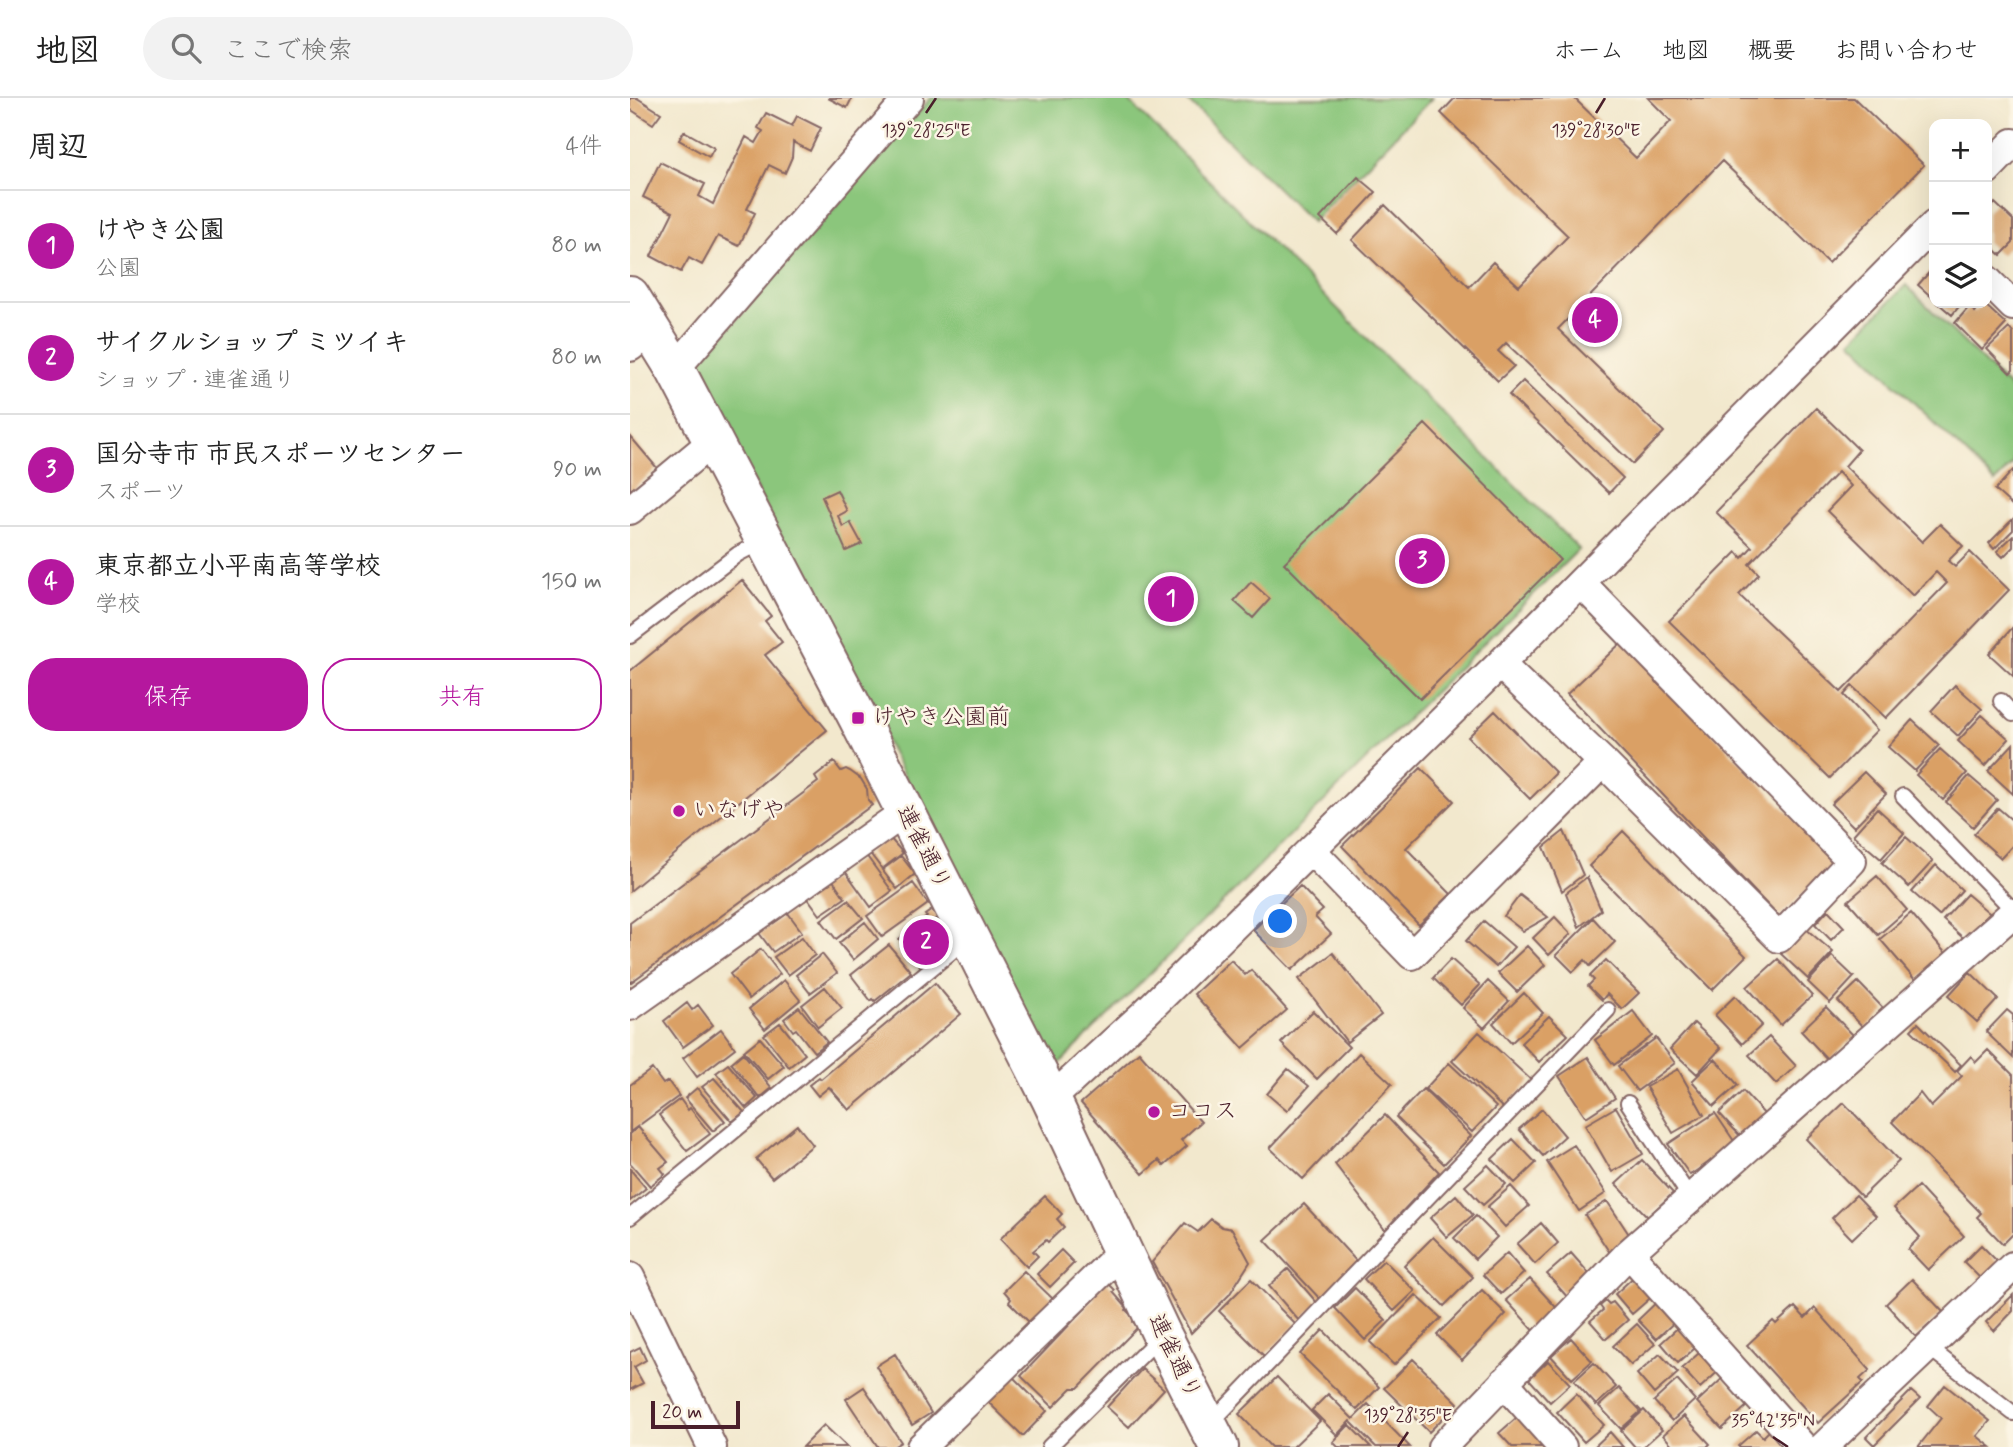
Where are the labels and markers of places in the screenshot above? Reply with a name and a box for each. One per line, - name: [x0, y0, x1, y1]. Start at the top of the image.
- pin: 4: [1572, 294, 1618, 346]
- pin: 3: [1399, 535, 1445, 587]
- pin: 1: [1148, 573, 1194, 625]
- place label: けやき公園前: [872, 703, 1010, 733]
- marker: けやき公園前: [850, 710, 866, 726]
- place label: いなげや: [693, 796, 785, 826]
- marker: いなげや: [671, 803, 687, 819]
- pin: 2: [903, 916, 949, 968]
- place label: ココス: [1168, 1097, 1237, 1127]
- marker: ココス: [1146, 1104, 1162, 1120]

